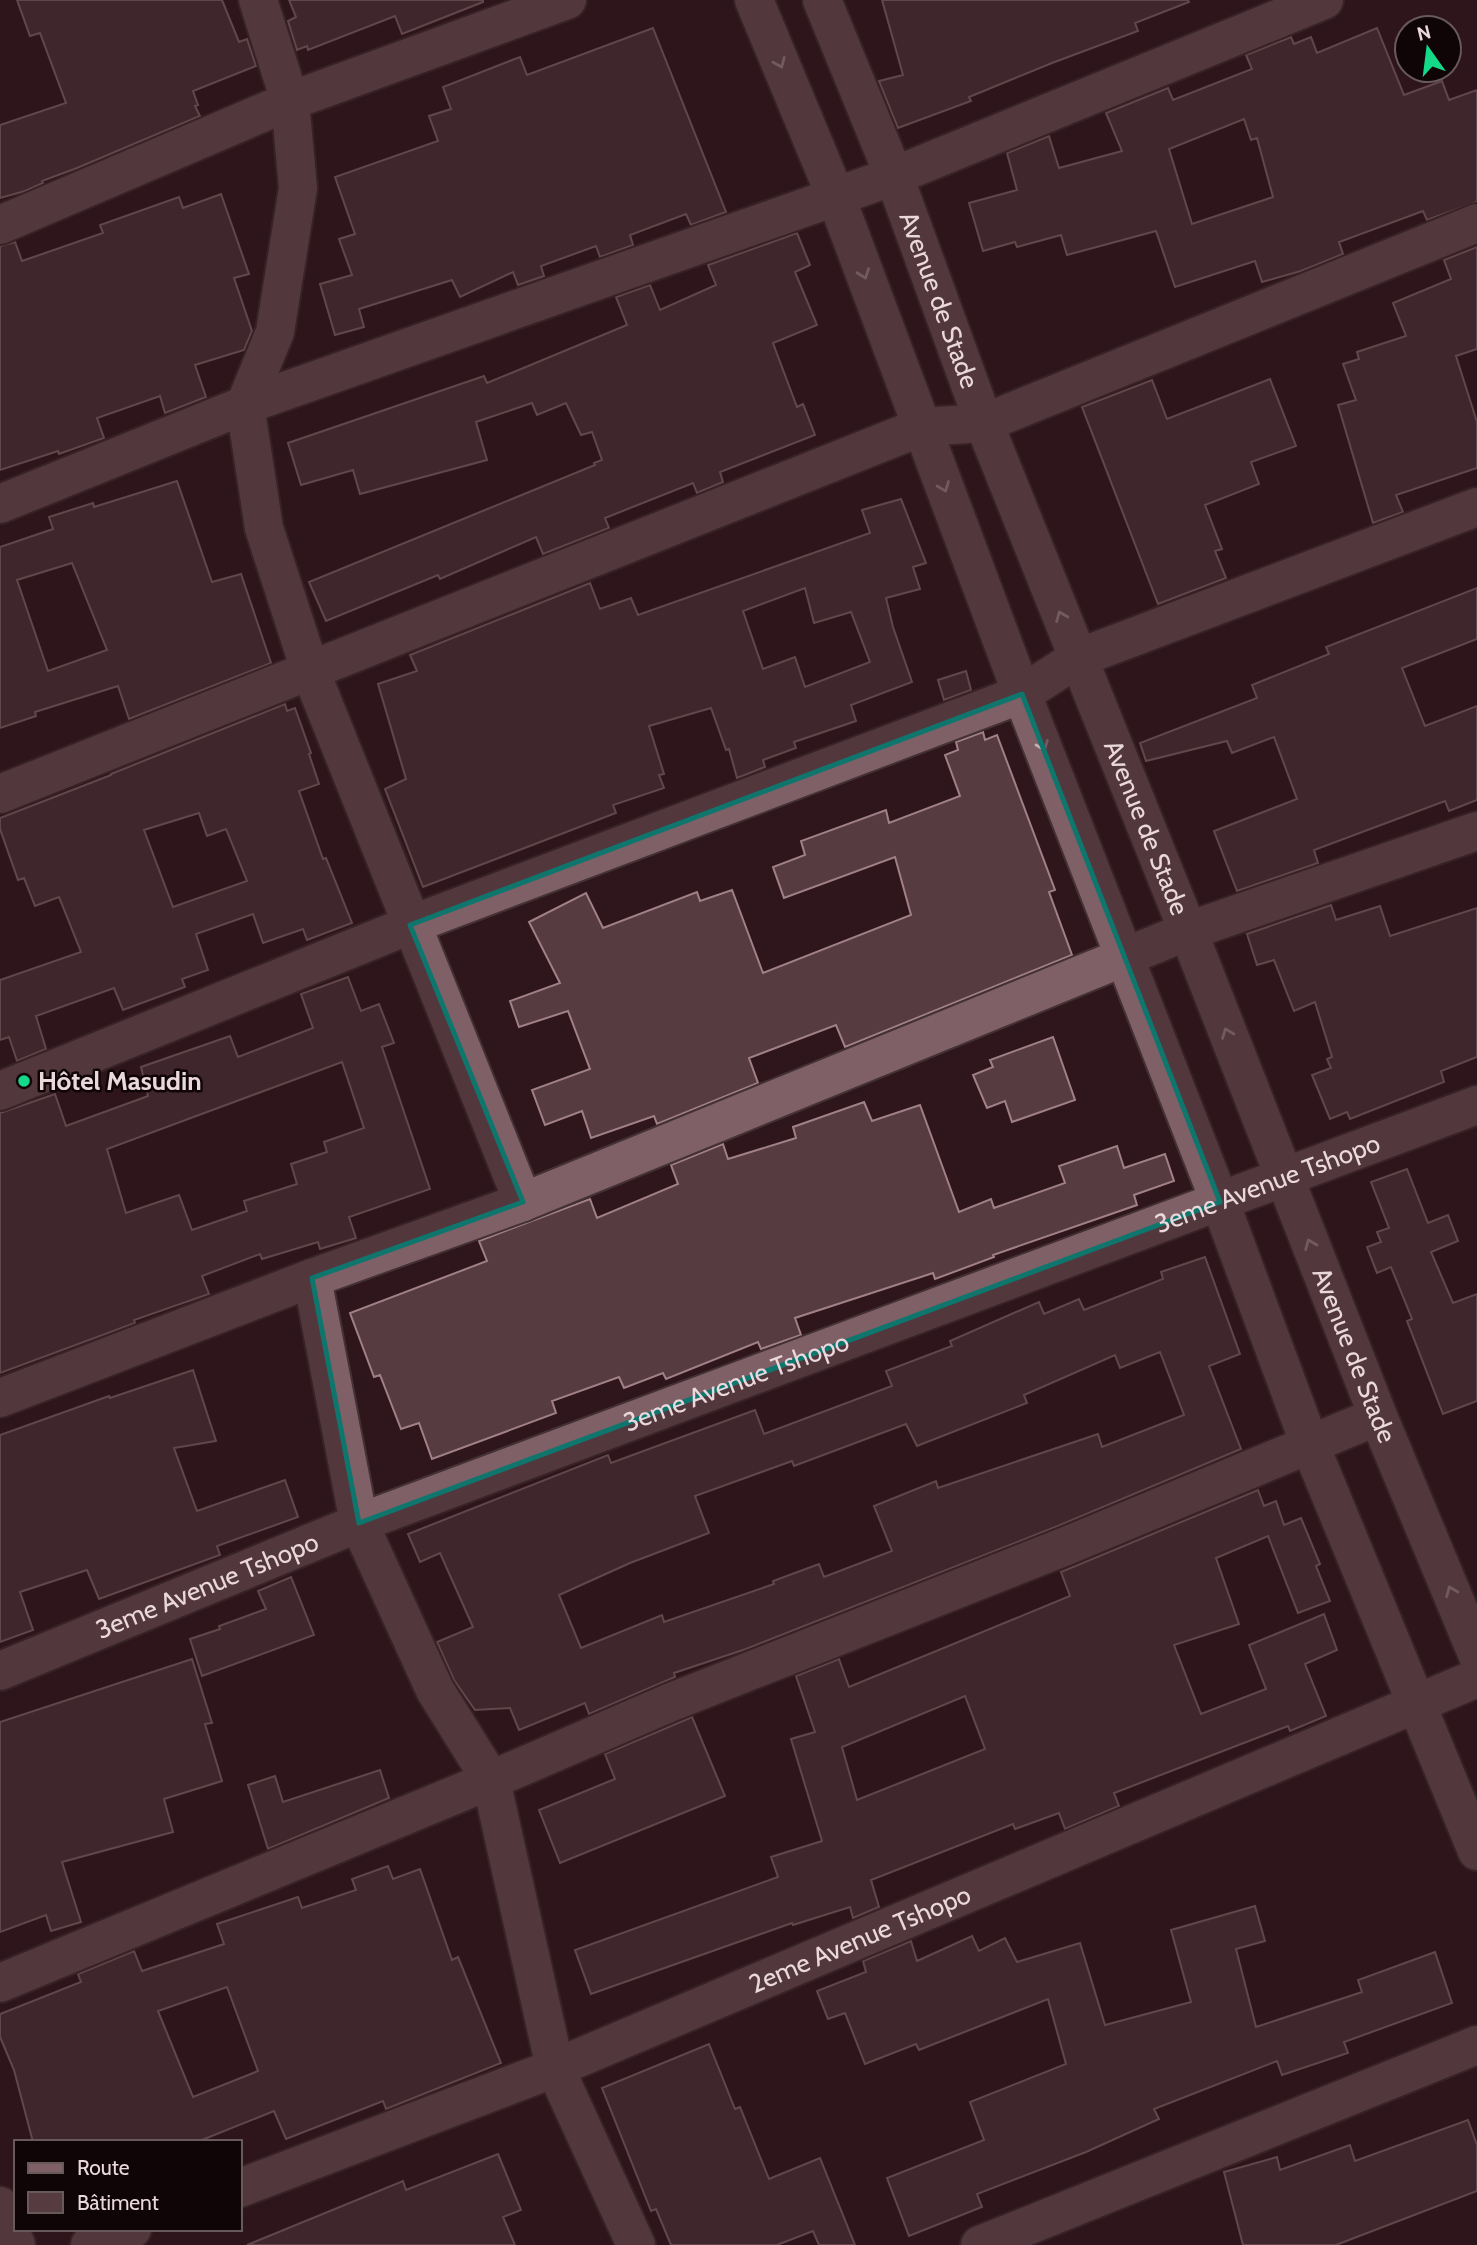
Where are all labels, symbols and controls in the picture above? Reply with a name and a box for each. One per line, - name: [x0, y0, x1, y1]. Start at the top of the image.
- north arrow: [1393, 14, 1463, 84]
- text: N: [1415, 20, 1433, 46]
- one-way arrow: [772, 56, 786, 68]
- street label: Avenue de Stade: [892, 207, 986, 393]
- one-way arrow: [856, 268, 870, 280]
- one-way arrow: [935, 481, 949, 493]
- one-way arrow: [1056, 611, 1070, 623]
- street label: Avenue de Stade: [1097, 735, 1196, 920]
- one-way arrow: [1034, 739, 1048, 751]
- one-way arrow: [1222, 1027, 1236, 1039]
- place label: Hôtel Masudin: [38, 1065, 202, 1097]
- marker: Hôtel Masudin: [16, 1073, 32, 1089]
- street label: 3eme Avenue Tshopo: [1150, 1127, 1384, 1240]
- one-way arrow: [1304, 1239, 1318, 1252]
- street label: Avenue de Stade: [1305, 1263, 1403, 1448]
- street label: 3eme Avenue Tshopo: [619, 1325, 853, 1439]
- street label: 3eme Avenue Tshopo: [91, 1525, 323, 1646]
- one-way arrow: [1445, 1586, 1459, 1599]
- street label: 2eme Avenue Tshopo: [744, 1878, 975, 2000]
- legend: [14, 2140, 242, 2231]
- text: Route: [77, 2155, 130, 2180]
- text: Bâtiment: [77, 2190, 159, 2215]

